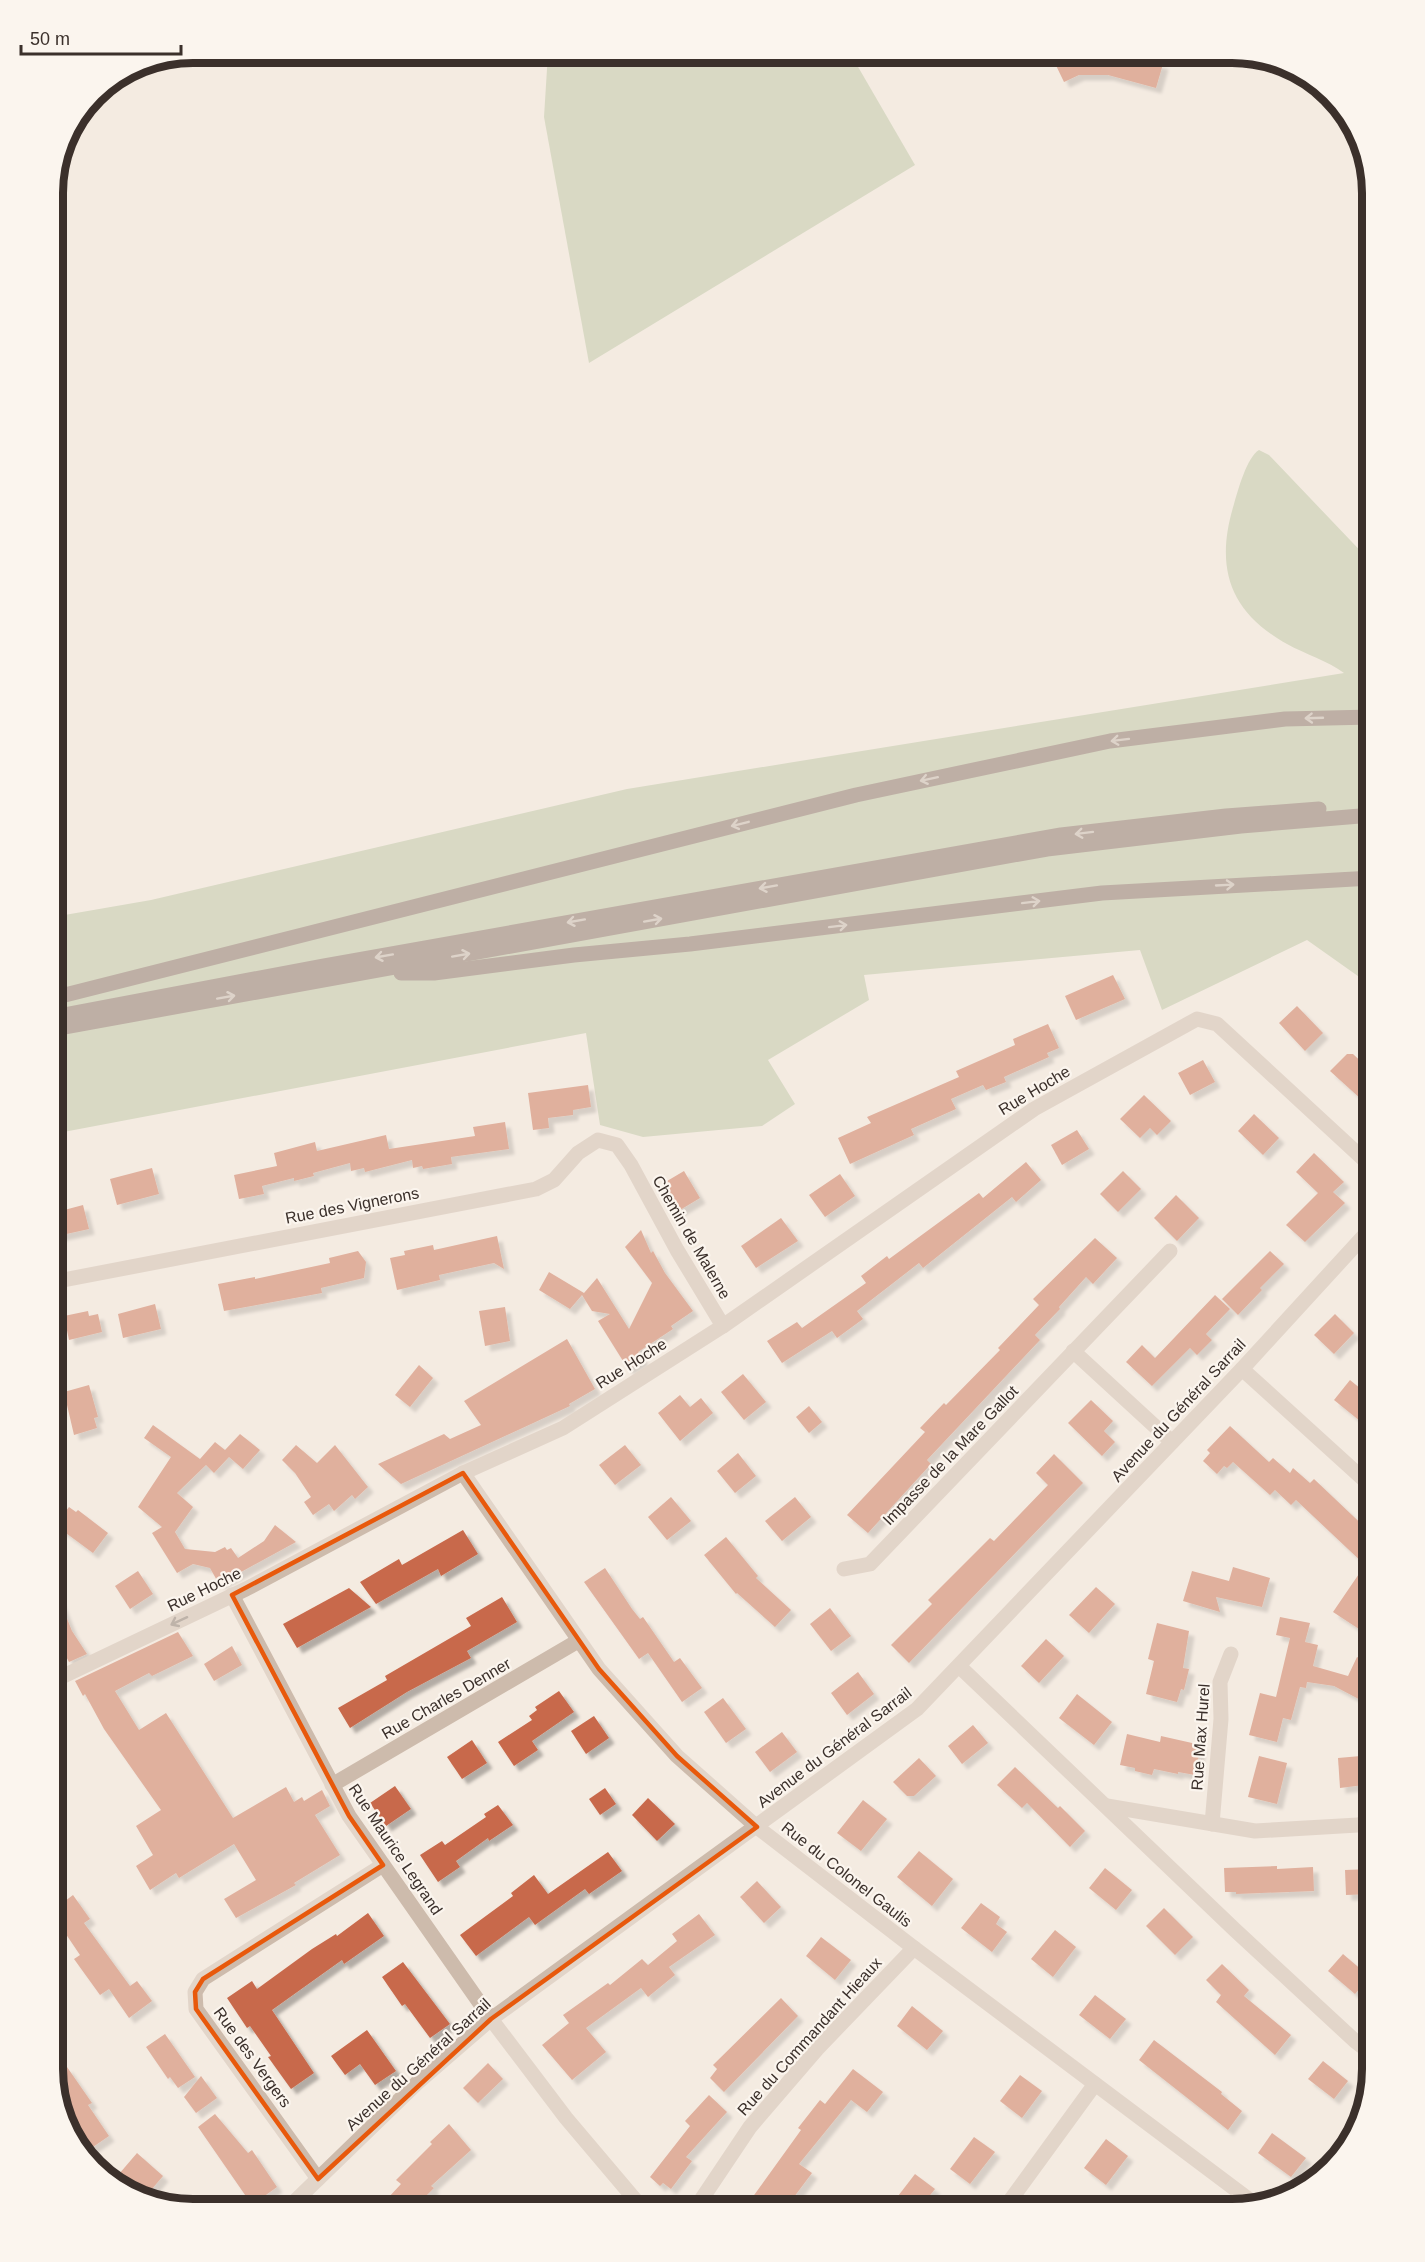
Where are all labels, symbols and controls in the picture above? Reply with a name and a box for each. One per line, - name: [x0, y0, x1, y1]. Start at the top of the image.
- scale bar: [21, 18, 182, 56]
- text: 50 m: [30, 29, 70, 49]
- one-way arrow: [1305, 713, 1325, 724]
- one-way arrow: [1111, 734, 1131, 745]
- one-way arrow: [920, 774, 940, 785]
- one-way arrow: [731, 819, 750, 831]
- one-way arrow: [1075, 827, 1095, 838]
- one-way arrow: [1215, 879, 1235, 890]
- one-way arrow: [759, 882, 778, 893]
- one-way arrow: [1021, 896, 1041, 907]
- one-way arrow: [643, 915, 662, 926]
- one-way arrow: [567, 916, 587, 927]
- one-way arrow: [827, 920, 847, 931]
- one-way arrow: [451, 949, 470, 960]
- one-way arrow: [375, 950, 395, 961]
- one-way arrow: [216, 991, 236, 1002]
- street label: Rue Hoche: [996, 1062, 1073, 1118]
- street label: Chemin de Malerne: [649, 1173, 734, 1302]
- street label: Rue des Vignerons: [284, 1184, 420, 1227]
- street label: Rue Hoche: [593, 1335, 670, 1392]
- street label: Avenue du Général Sarrail: [1108, 1336, 1249, 1485]
- street label: Impasse de la Mare Gallot: [879, 1382, 1022, 1528]
- street label: Rue Hoche: [165, 1564, 244, 1615]
- one-way arrow: [171, 1615, 189, 1627]
- street label: Rue Charles Denner: [379, 1654, 514, 1742]
- street label: Rue Max Hurel: [1188, 1683, 1213, 1791]
- street label: Avenue du Général Sarrail: [754, 1684, 915, 1811]
- street label: Rue Maurice Legrand: [346, 1781, 446, 1918]
- street label: Rue du Colonel Gaulis: [778, 1818, 915, 1930]
- street label: Rue du Commandant Hieaux: [734, 1954, 885, 2119]
- street label: Avenue du Général Sarrail: [343, 1995, 494, 2134]
- street label: Rue des Vergers: [211, 2004, 295, 2111]

